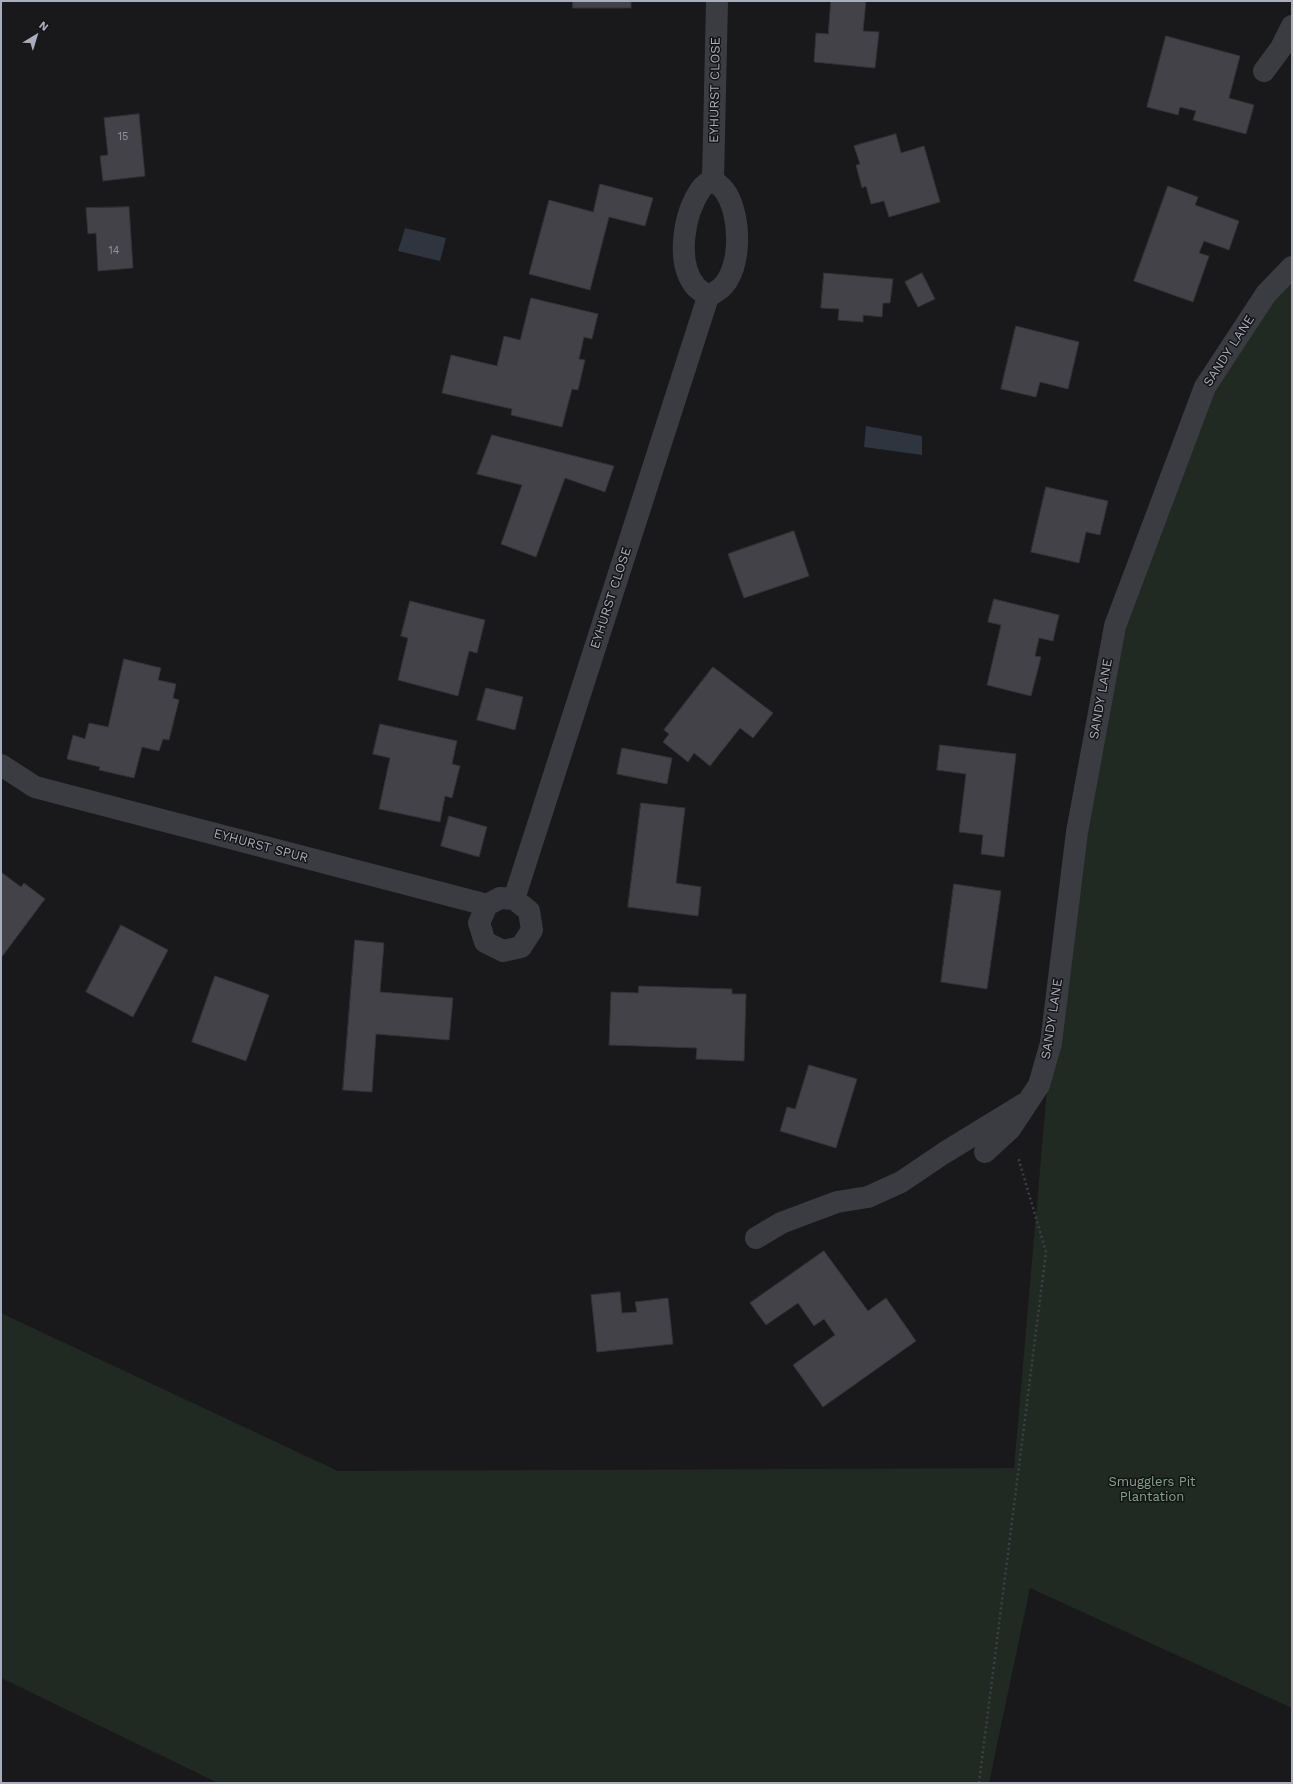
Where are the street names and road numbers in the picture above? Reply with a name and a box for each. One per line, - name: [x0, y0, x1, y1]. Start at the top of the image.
- street label: EYHURST CLOSE: [706, 37, 724, 143]
- street label: SANDY LANE: [1200, 313, 1258, 389]
- street label: EYHURST CLOSE: [587, 545, 635, 651]
- street label: SANDY LANE: [1086, 658, 1116, 740]
- street label: EYHURST SPUR: [212, 826, 310, 866]
- street label: SANDY LANE: [1038, 978, 1066, 1060]

